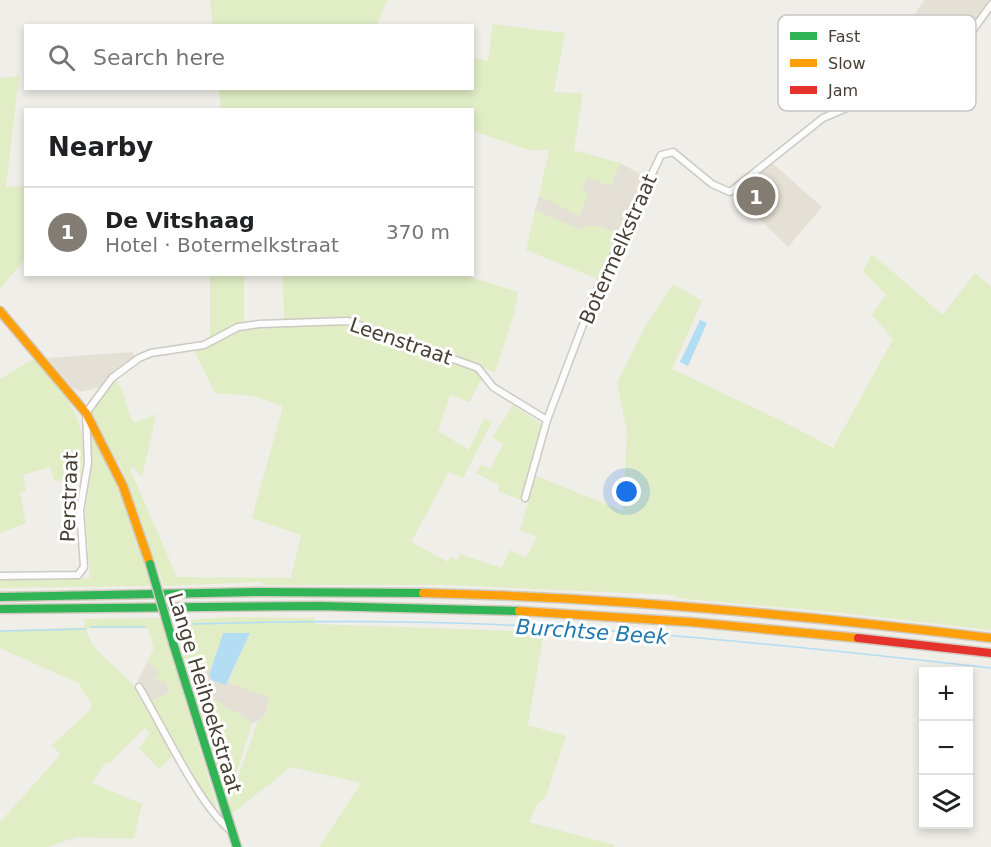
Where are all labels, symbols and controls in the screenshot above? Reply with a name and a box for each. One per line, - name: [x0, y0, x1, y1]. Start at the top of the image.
- legend: [778, 15, 976, 111]
- search box: [24, 24, 474, 90]
- text: Fast: [828, 27, 860, 46]
- icon: search: [45, 41, 78, 74]
- text: Search here: [93, 45, 225, 70]
- text: Slow: [828, 54, 865, 73]
- text: Jam: [827, 81, 858, 100]
- text: Nearby: [48, 132, 153, 162]
- street label: Botermelkstraat: [574, 170, 662, 328]
- pin: 1: [736, 174, 776, 218]
- text: De Vitshaag: [105, 208, 255, 233]
- text: 1: [61, 220, 74, 244]
- text: 370 m: [386, 220, 450, 244]
- text: Hotel · Botermelkstraat: [105, 233, 339, 257]
- street label: Leenstraat: [347, 312, 456, 370]
- street label: Perstraat: [55, 451, 83, 543]
- your location: [612, 477, 641, 506]
- street label: Lange Heihoekstraat: [163, 590, 247, 796]
- water label: Burchtse Beek: [515, 615, 670, 649]
- map controls: [919, 667, 973, 829]
- button: +: [919, 667, 973, 721]
- button: −: [919, 721, 973, 775]
- button: layers: [919, 775, 973, 829]

